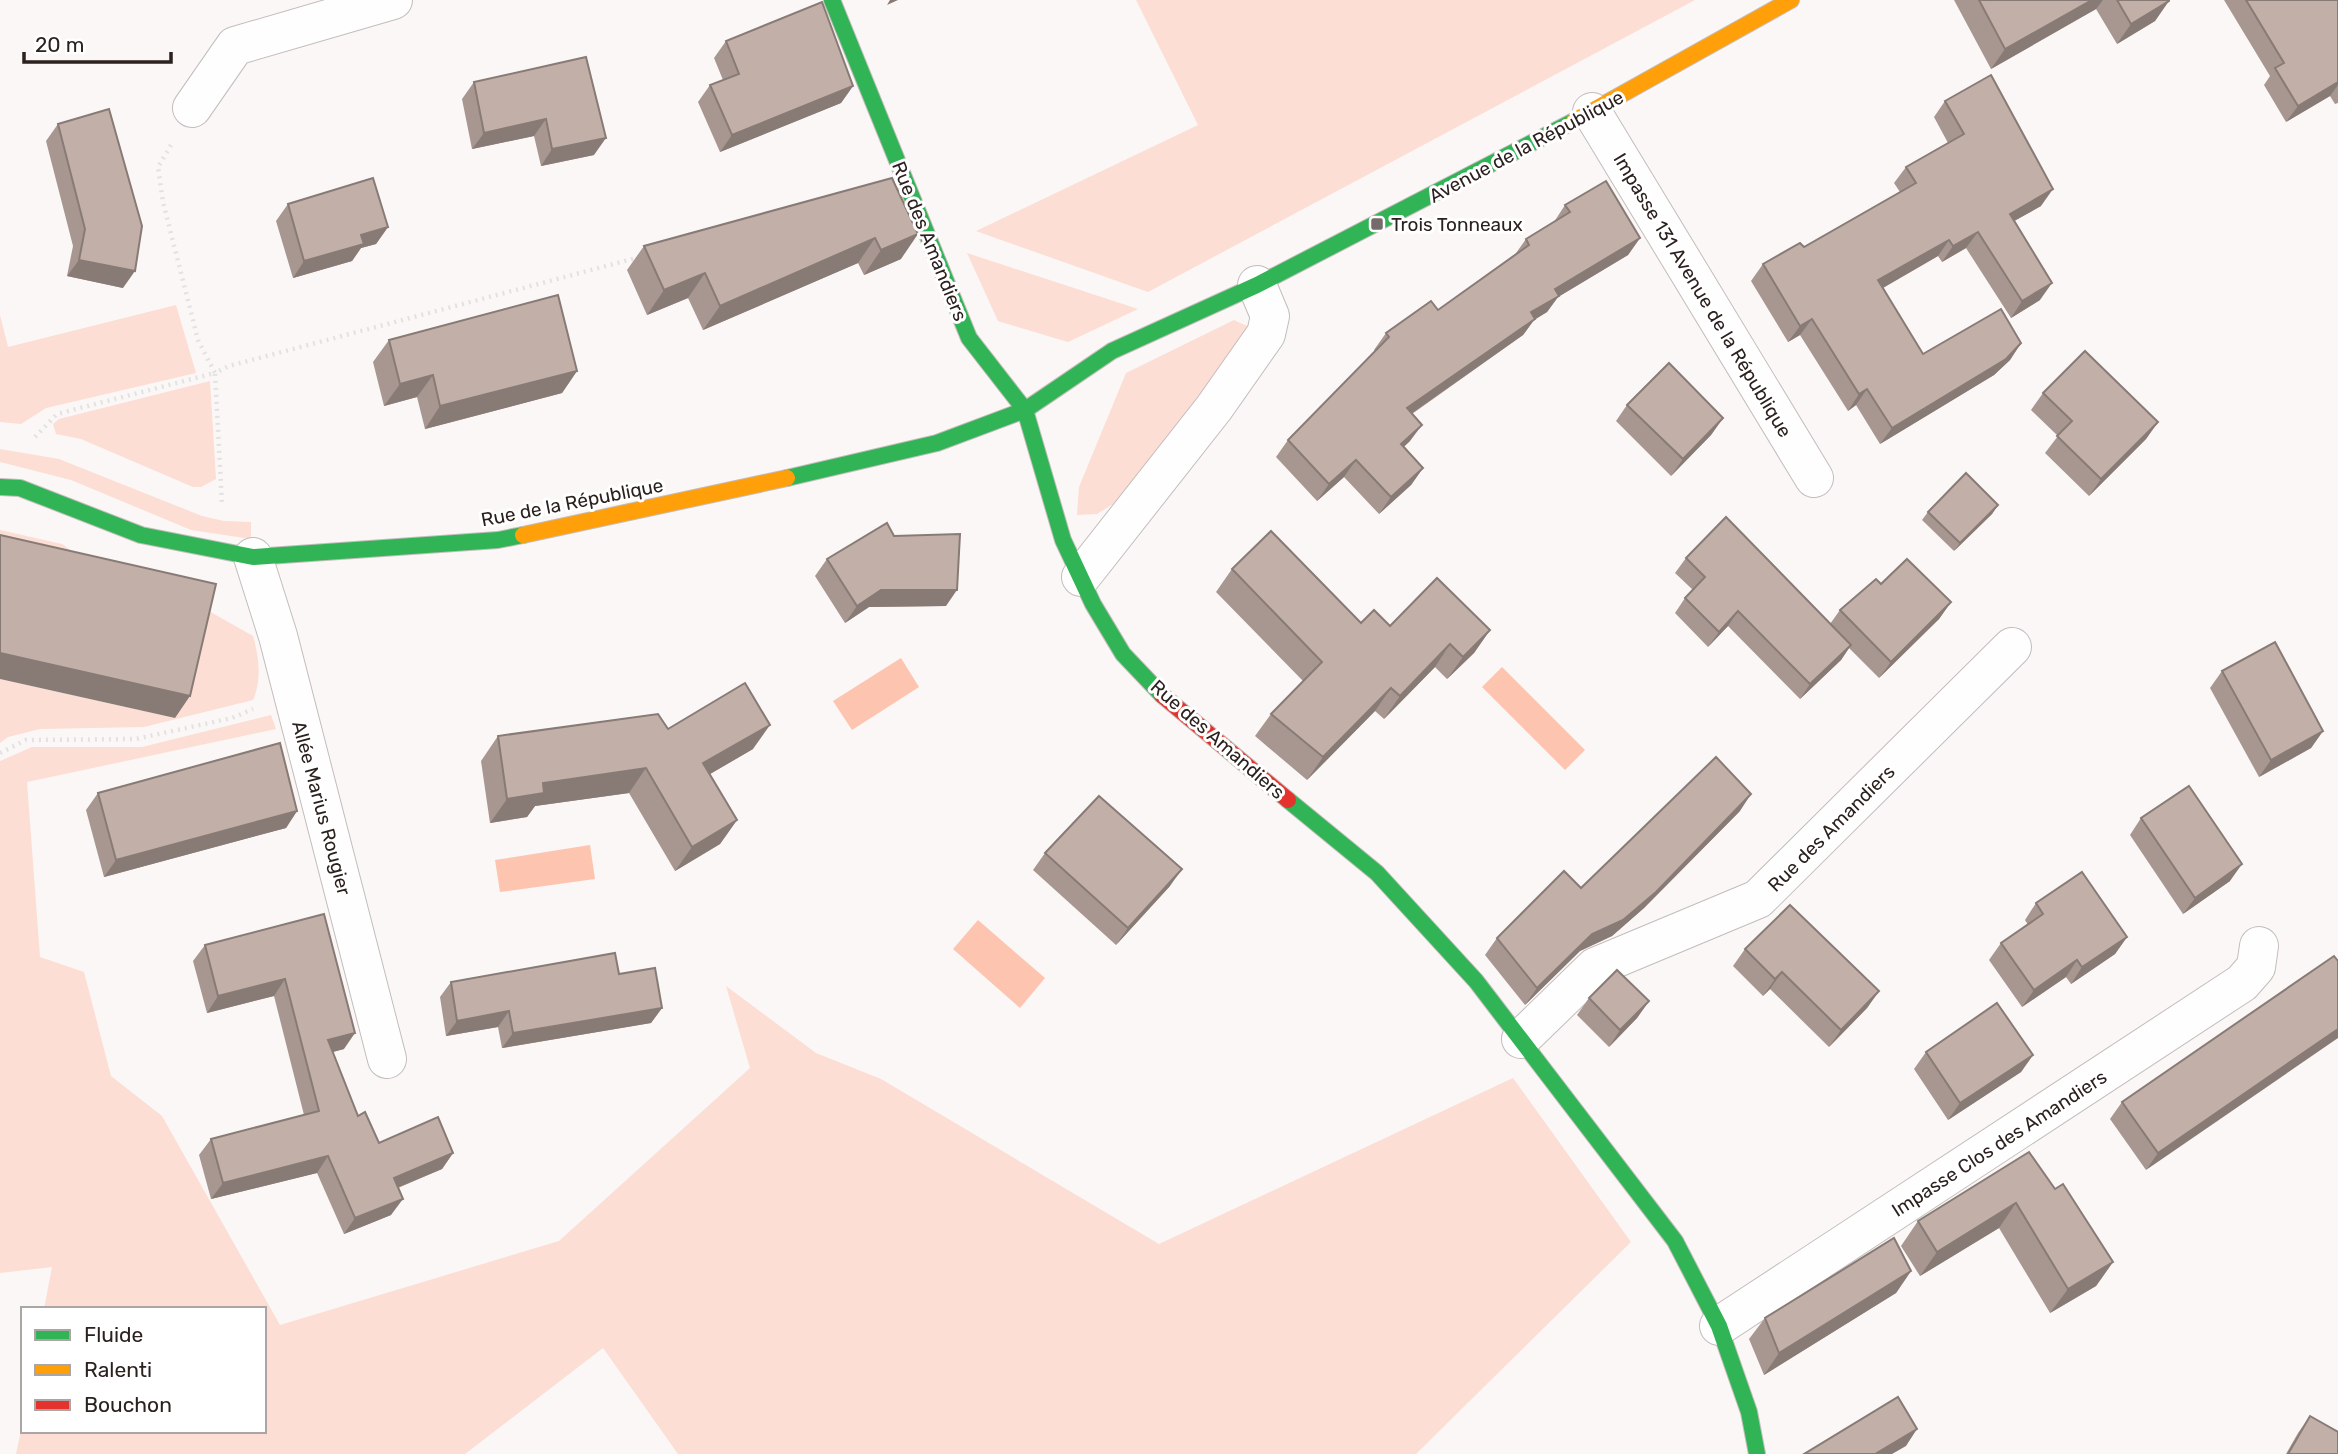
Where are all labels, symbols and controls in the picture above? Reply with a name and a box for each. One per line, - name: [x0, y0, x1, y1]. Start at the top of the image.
- scale bar: [24, 21, 172, 65]
- text: 20 m: [35, 32, 84, 57]
- street label: Avenue de la République: [1425, 85, 1628, 208]
- street label: Impasse 131 Avenue de la République: [1608, 149, 1797, 441]
- street label: Rue des Amandiers: [887, 158, 972, 324]
- place label: Trois Tonneaux: [1391, 213, 1523, 236]
- marker: Trois Tonneaux: [1369, 216, 1385, 232]
- street label: Rue de la République: [479, 474, 665, 531]
- street label: Rue des Amandiers: [1146, 675, 1289, 804]
- street label: Allée Marius Rougier: [287, 718, 356, 899]
- street label: Rue des Amandiers: [1763, 760, 1900, 897]
- street label: Impasse Clos des Amandiers: [1887, 1065, 2111, 1222]
- legend: [21, 1307, 266, 1433]
- text: Fluide: [84, 1322, 143, 1347]
- text: Ralenti: [84, 1357, 152, 1382]
- text: Bouchon: [84, 1392, 172, 1417]

